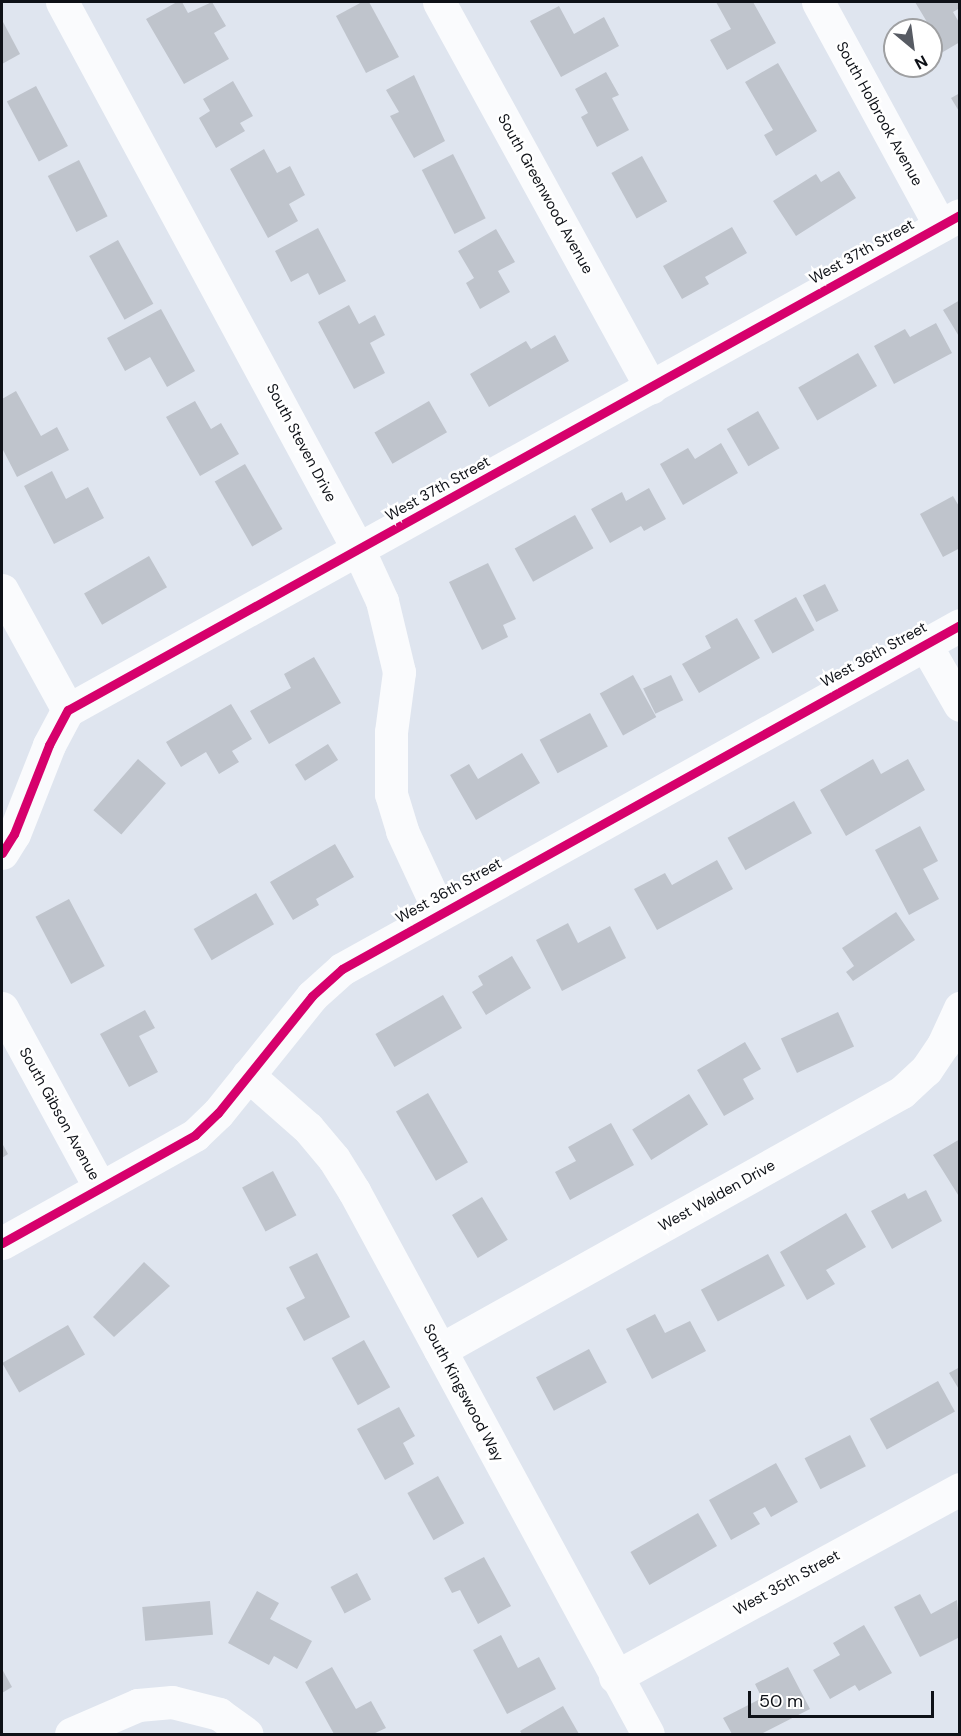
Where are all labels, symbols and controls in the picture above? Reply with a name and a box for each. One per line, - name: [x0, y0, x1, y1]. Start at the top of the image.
- north arrow: [883, 18, 943, 78]
- street label: South Holbrook Avenue: [832, 39, 926, 189]
- text: N: [911, 50, 931, 74]
- street label: South Greenwood Avenue: [493, 111, 597, 277]
- street label: West 37th Street: [806, 216, 918, 288]
- street label: South Steven Drive: [262, 381, 340, 505]
- street label: West 37th Street: [382, 453, 494, 525]
- street label: West 36th Street: [818, 618, 930, 692]
- street label: West 36th Street: [393, 854, 505, 928]
- street label: South Gibson Avenue: [15, 1044, 103, 1184]
- street label: West Walden Drive: [655, 1156, 779, 1236]
- street label: South Kingswood Way: [419, 1321, 507, 1465]
- street label: West 35th Street: [731, 1546, 843, 1620]
- scale bar: [751, 1679, 937, 1717]
- text: 50 m: [759, 1689, 803, 1713]

